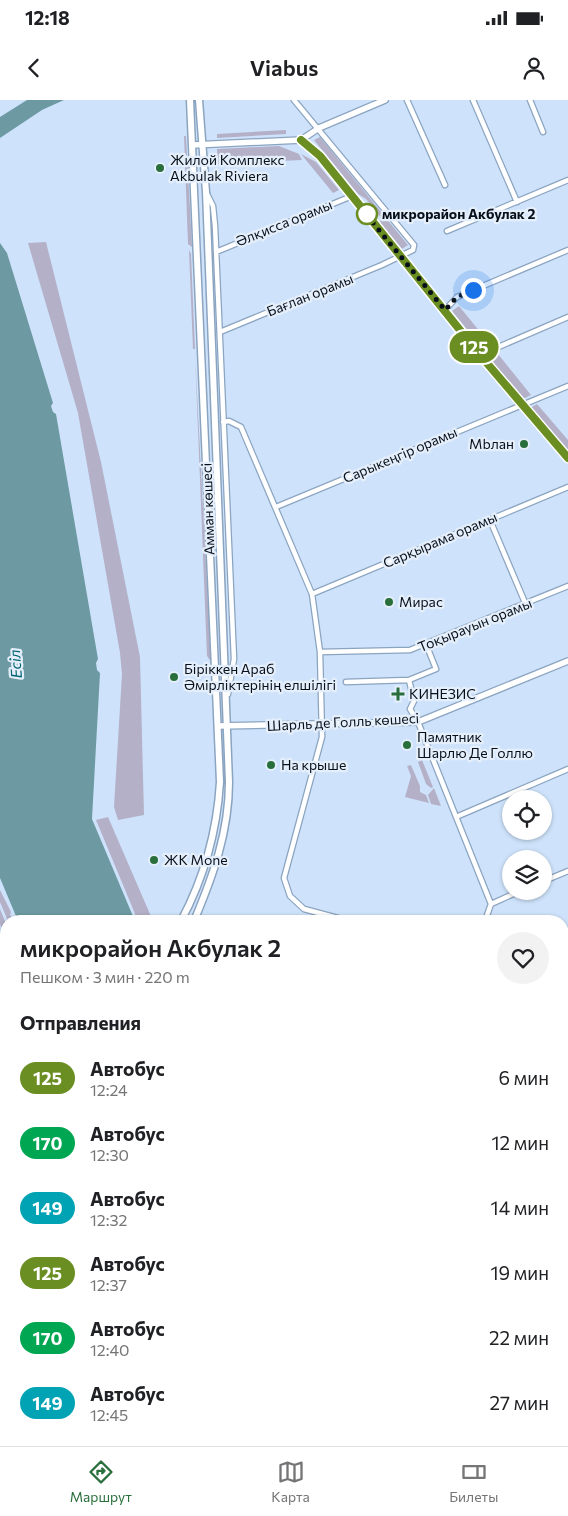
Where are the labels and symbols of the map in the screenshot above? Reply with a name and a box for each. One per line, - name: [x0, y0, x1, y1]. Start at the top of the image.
- place label: Жилой Комплекс Akbulak Riviera: [170, 151, 284, 184]
- marker: Жилой Комплекс Akbulak Riviera: [154, 162, 166, 174]
- street label: Әлқисса орамы: [233, 195, 335, 250]
- marker: микрорайон Акбулак 2: [356, 203, 378, 225]
- place label: микрорайон Акбулак 2: [382, 205, 536, 222]
- street label: Бағлан орамы: [264, 269, 356, 320]
- your location: [461, 278, 486, 303]
- line badge: 125: [445, 331, 503, 363]
- street label: Сарыкеңгір орамы: [340, 423, 459, 486]
- place label: Мbлан: [469, 435, 514, 452]
- marker: Мbлан: [518, 438, 530, 450]
- street label: Амман көшесі: [197, 462, 218, 556]
- street label: Сарқырама орамы: [380, 508, 499, 571]
- place label: Мирас: [399, 593, 443, 610]
- street label: Тоқырауын орамы: [415, 594, 534, 655]
- marker: Мирас: [383, 596, 395, 608]
- water label: Есіл: [5, 649, 25, 679]
- place label: Біріккен Араб Әмірліктерінің елшілігі: [184, 660, 336, 693]
- marker: Біріккен Араб Әмірліктерінің елшілігі: [168, 671, 180, 683]
- place label: КИНЕЗИС: [409, 685, 476, 702]
- marker: КИНЕЗИС: [391, 687, 405, 701]
- street label: Шарль де Голль көшесі: [266, 709, 420, 734]
- place label: Памятник Шарлю Де Голлю: [417, 728, 533, 761]
- marker: Памятник Шарлю Де Голлю: [401, 739, 413, 751]
- place label: На крыше: [281, 756, 346, 773]
- marker: На крыше: [265, 759, 277, 771]
- place label: ЖК Mone: [164, 851, 228, 868]
- marker: ЖК Mone: [148, 854, 160, 866]

